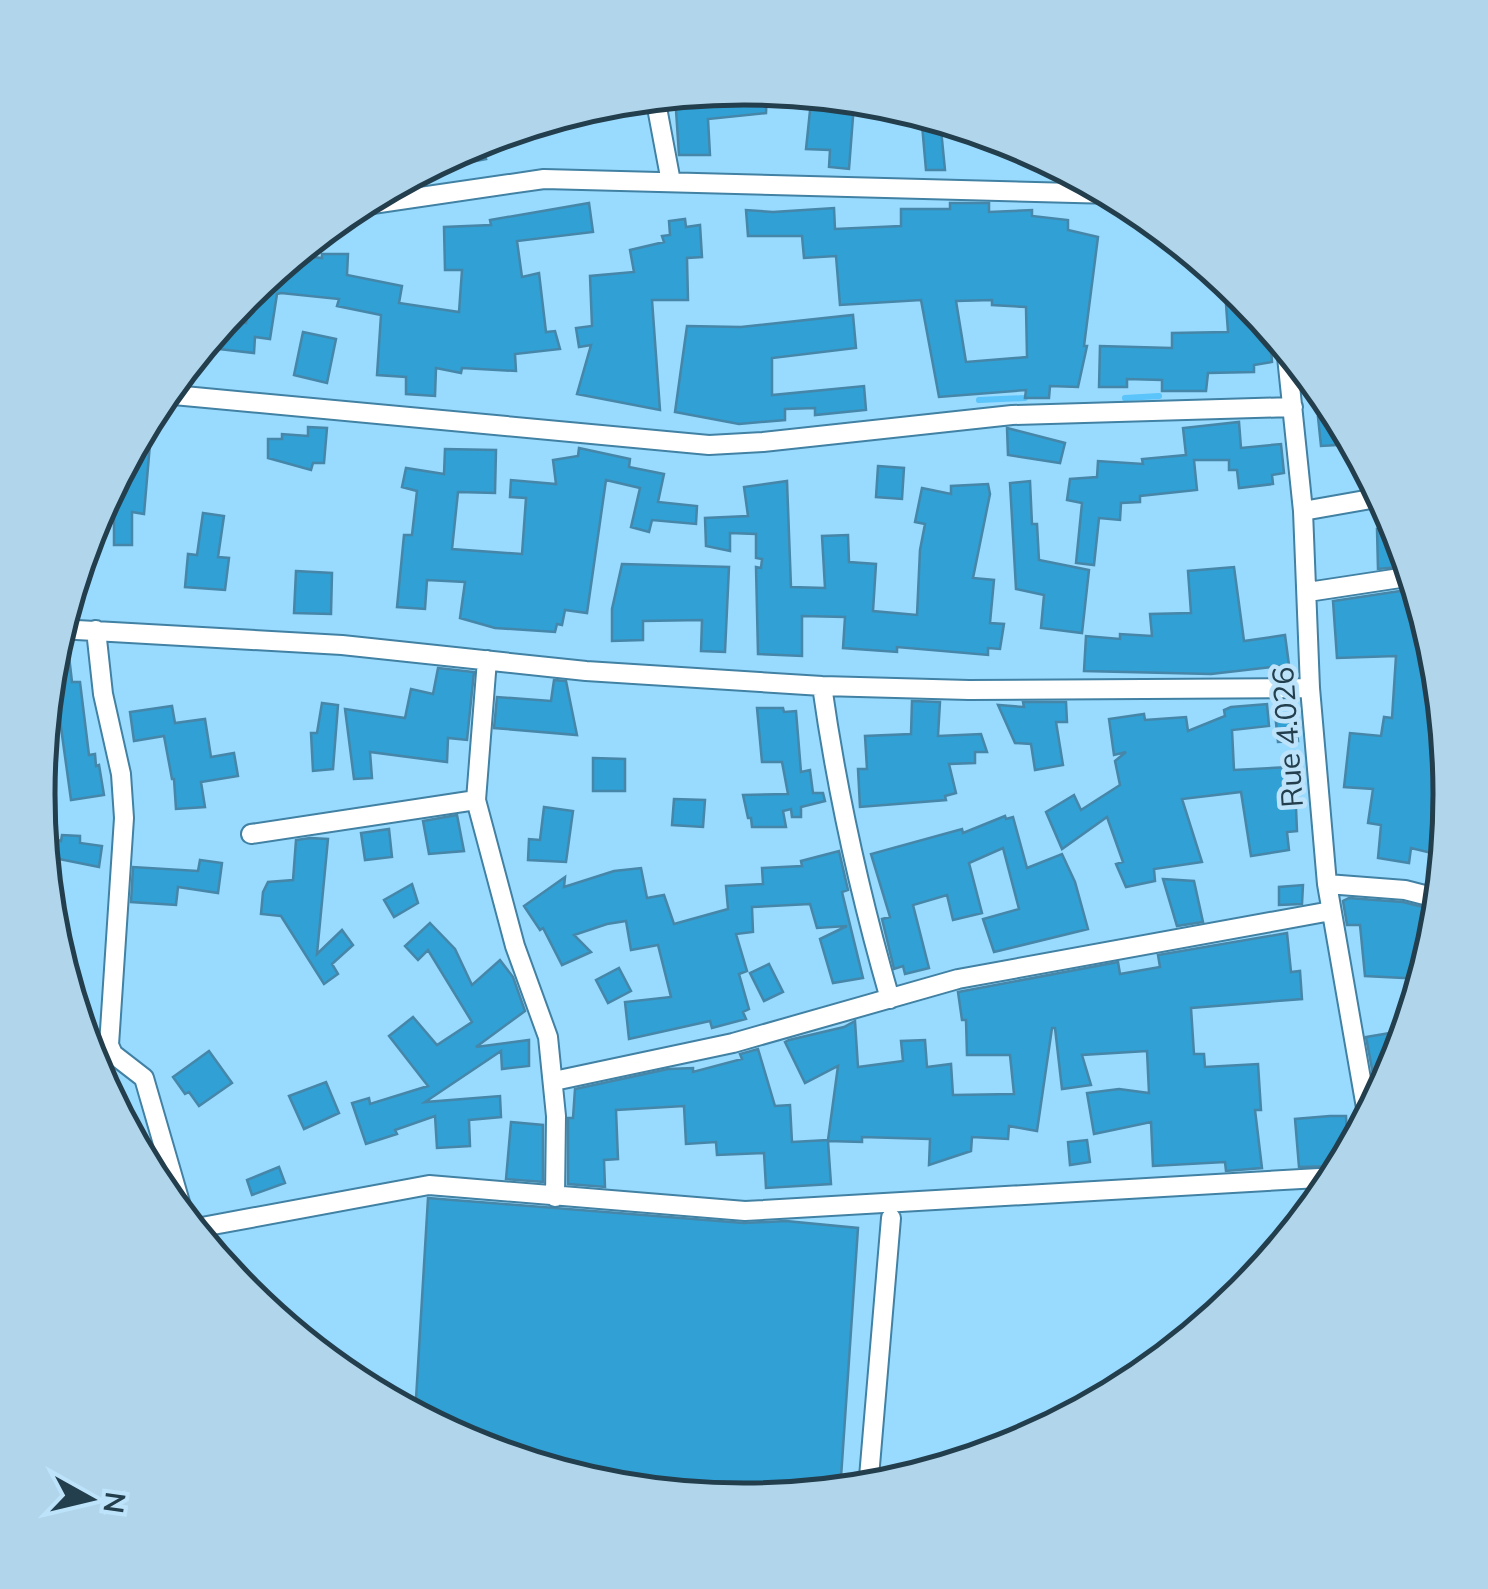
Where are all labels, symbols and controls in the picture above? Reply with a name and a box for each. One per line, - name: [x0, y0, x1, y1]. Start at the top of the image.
- street label: Rue 4.026: [1263, 665, 1311, 809]
- north arrow: [40, 1449, 140, 1549]
- text: N: [96, 1490, 134, 1515]

